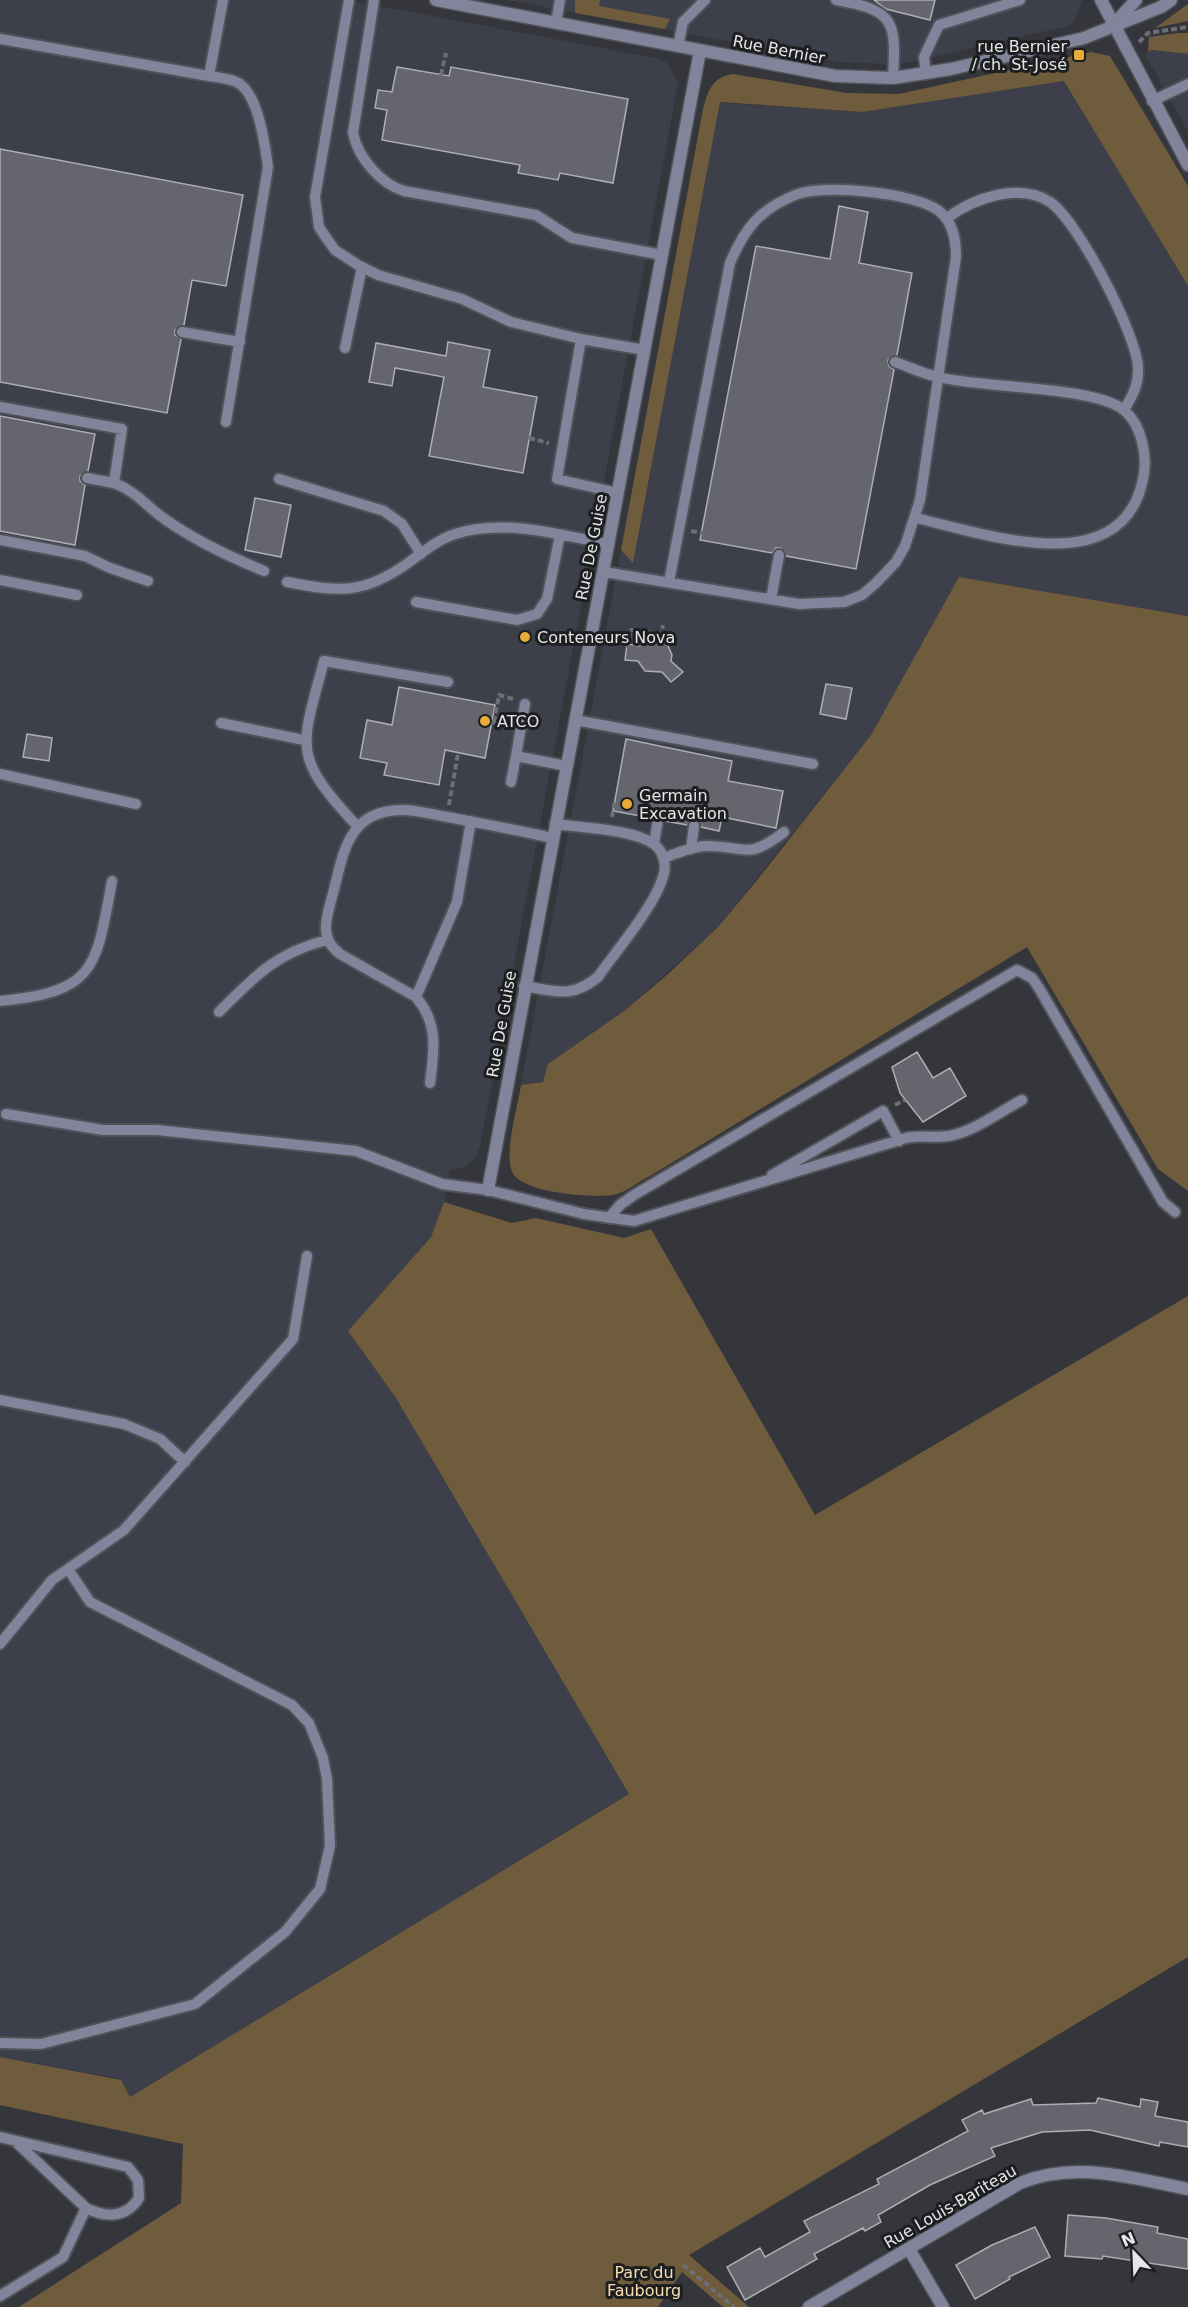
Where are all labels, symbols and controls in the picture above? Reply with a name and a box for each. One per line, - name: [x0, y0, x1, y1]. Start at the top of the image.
- street label: Rue Bernier: [731, 31, 827, 68]
- place label: rue Bernier / ch. St-José: [972, 37, 1067, 74]
- marker: rue Bernier / ch. St-José: [1072, 48, 1086, 62]
- street label: Rue De Guise: [572, 492, 611, 602]
- place label: Conteneurs Nova: [537, 628, 675, 647]
- marker: Conteneurs Nova: [518, 630, 532, 644]
- place label: ATCO: [497, 712, 539, 731]
- marker: ATCO: [478, 714, 492, 728]
- place label: Germain Excavation: [639, 786, 727, 823]
- marker: Germain Excavation: [620, 797, 634, 811]
- street label: Rue De Guise: [483, 969, 520, 1079]
- street label: Rue Louis-Bariteau: [881, 2161, 1020, 2252]
- north arrow: [1104, 2223, 1164, 2283]
- text: N: [1118, 2228, 1138, 2251]
- park label: Parc du Faubourg: [607, 2263, 681, 2300]

